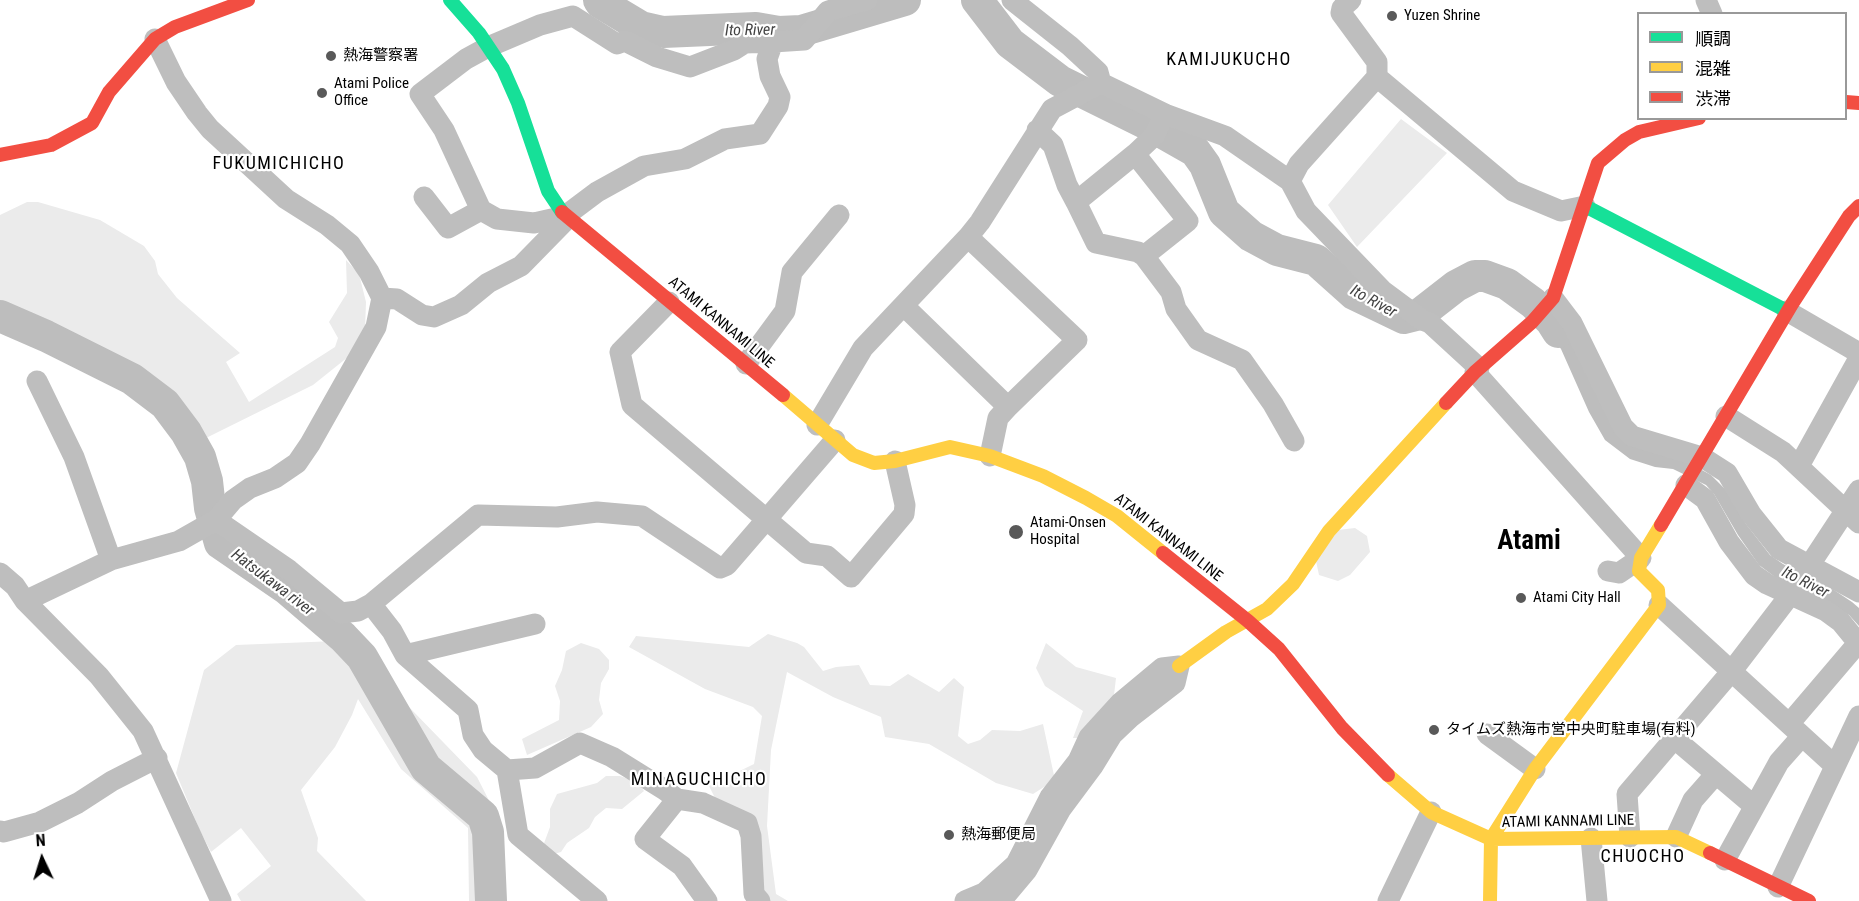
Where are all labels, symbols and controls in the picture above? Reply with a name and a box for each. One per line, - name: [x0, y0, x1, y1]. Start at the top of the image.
- place label: Yuzen Shrine: [1404, 7, 1480, 25]
- marker: Yuzen Shrine: [1385, 9, 1399, 23]
- legend: [1637, 12, 1847, 120]
- water label: Ito River: [725, 21, 775, 41]
- text: 順調: [1695, 28, 1731, 49]
- place label: 熱海警察署: [343, 47, 418, 65]
- marker: 熱海警察署: [324, 49, 338, 63]
- district label: KAMIJUKUCHO: [1166, 49, 1292, 71]
- text: 混雑: [1695, 58, 1731, 79]
- place label: Atami Police Office: [334, 75, 409, 110]
- marker: Atami Police Office: [315, 86, 329, 100]
- text: 渋滞: [1695, 88, 1731, 109]
- district label: FUKUMICHICHO: [213, 153, 345, 175]
- street label: ATAMI KANNAMI LINE: [664, 274, 778, 372]
- water label: Ito River: [1346, 281, 1400, 323]
- street label: ATAMI KANNAMI LINE: [1110, 490, 1226, 586]
- place label: Atami-Onsen Hospital: [1030, 514, 1106, 549]
- marker: Atami-Onsen Hospital: [1007, 523, 1025, 541]
- district label: Atami: [1497, 526, 1561, 558]
- water label: Hatsukawa river: [227, 546, 317, 620]
- water label: Ito River: [1778, 563, 1832, 603]
- place label: Atami City Hall: [1533, 589, 1621, 607]
- marker: Atami City Hall: [1514, 591, 1528, 605]
- place label: タイムズ熱海市営中央町駐車場(有料): [1446, 721, 1695, 739]
- marker: タイムズ熱海市営中央町駐車場(有料): [1427, 723, 1441, 737]
- district label: MINAGUCHICHO: [631, 769, 767, 791]
- street label: ATAMI KANNAMI LINE: [1502, 812, 1634, 832]
- place label: 熱海郵便局: [961, 826, 1036, 844]
- marker: 熱海郵便局: [942, 828, 956, 842]
- north arrow: [12, 829, 72, 889]
- text: N: [35, 831, 46, 850]
- district label: CHUOCHO: [1601, 846, 1685, 868]

